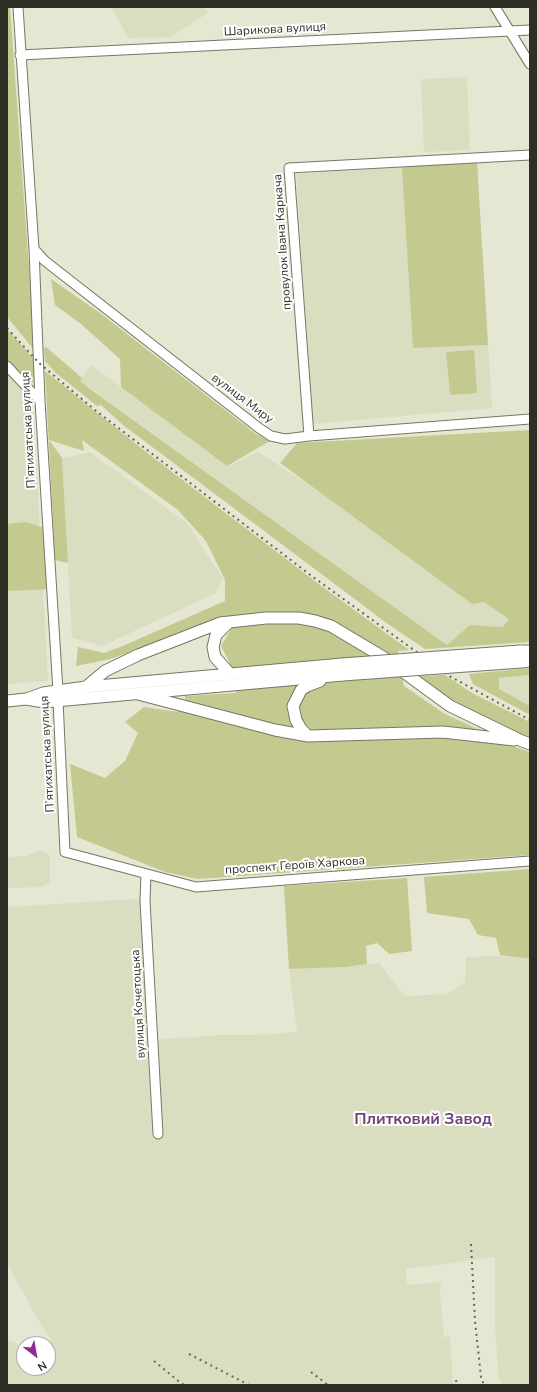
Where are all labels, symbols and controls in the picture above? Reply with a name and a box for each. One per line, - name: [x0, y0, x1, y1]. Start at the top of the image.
- street label: Шарикова вулиця: [223, 20, 327, 40]
- street label: провулок Івана Каркача: [271, 173, 295, 311]
- street label: П’ятихатська вулиця: [19, 371, 39, 489]
- street label: вулиця Миру: [208, 371, 276, 427]
- street label: П’ятихатська вулиця: [38, 695, 58, 813]
- street label: проспект Героїв Харкова: [224, 854, 366, 878]
- street label: вулиця Кочетоцька: [129, 949, 149, 1059]
- district label: Плитковий Завод: [354, 1110, 492, 1130]
- north arrow: [16, 1336, 56, 1376]
- text: N: [35, 1357, 49, 1374]

